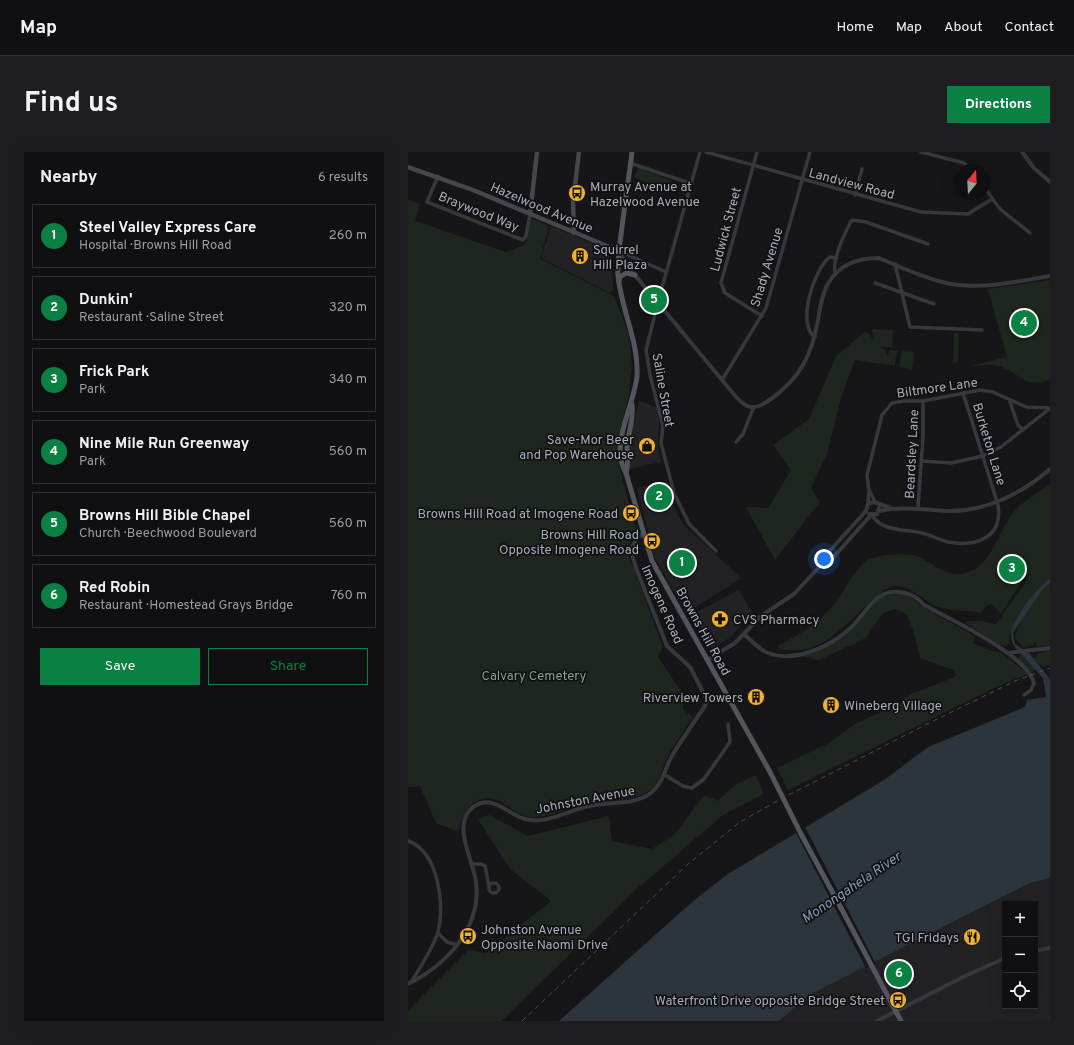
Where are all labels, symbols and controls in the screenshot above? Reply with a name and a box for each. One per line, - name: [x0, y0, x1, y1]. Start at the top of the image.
- text: Map: [20, 16, 57, 40]
- text: Home: [837, 19, 874, 36]
- text: Map: [896, 19, 922, 36]
- text: About: [944, 19, 983, 36]
- text: Contact: [1005, 19, 1054, 36]
- text: Find us: [24, 86, 118, 122]
- button: Directions: [947, 86, 1050, 123]
- north arrow: [954, 164, 990, 200]
- street label: Landview Road: [807, 166, 896, 204]
- text: Nearby: [40, 167, 97, 189]
- text: 6 results: [318, 170, 368, 186]
- street label: Hazelwood Avenue: [488, 180, 595, 238]
- place label: Murray Avenue at Hazelwood Avenue: [590, 180, 700, 211]
- bus stop icon: Murray Avenue at Hazelwood Avenue: [567, 183, 587, 203]
- street label: Ludwick Street: [708, 186, 746, 273]
- street label: Braywood Way: [436, 189, 521, 236]
- text: Steel Valley Express Care: [79, 219, 256, 238]
- street label: Shady Avenue: [748, 226, 788, 309]
- text: 1: [51, 228, 57, 244]
- text: 260 m: [329, 228, 367, 244]
- text: Hospital · Browns Hill Road: [79, 238, 232, 254]
- place label: Squirrel Hill Plaza: [593, 243, 647, 274]
- building icon: Squirrel Hill Plaza: [570, 246, 590, 266]
- pin: 5: [641, 285, 667, 315]
- text: Dunkin': [79, 291, 133, 310]
- text: 2: [50, 300, 58, 316]
- text: 320 m: [329, 300, 367, 316]
- pin: 4: [1011, 308, 1037, 338]
- text: Restaurant · Saline Street: [79, 310, 224, 326]
- street label: Saline Street: [648, 352, 676, 429]
- text: Frick Park: [79, 363, 149, 382]
- text: 3: [50, 372, 58, 388]
- text: 340 m: [329, 372, 367, 388]
- street label: Biltmore Lane: [896, 375, 979, 403]
- text: Park: [79, 382, 106, 398]
- street label: Burketon Lane: [968, 401, 1008, 488]
- street label: Beardsley Lane: [903, 409, 923, 499]
- place label: Save-Mor Beer and Pop Warehouse: [519, 433, 634, 464]
- text: Nine Mile Run Greenway: [79, 435, 249, 454]
- shop icon: Save-Mor Beer and Pop Warehouse: [637, 436, 657, 456]
- text: 4: [50, 444, 58, 460]
- text: 560 m: [329, 444, 367, 460]
- text: Park: [79, 454, 106, 470]
- pin: 2: [646, 482, 672, 512]
- bus stop icon: Browns Hill Road at Imogene Road: [621, 503, 641, 523]
- text: Browns Hill Bible Chapel: [79, 507, 250, 526]
- place label: Browns Hill Road at Imogene Road: [417, 507, 618, 523]
- text: 5: [50, 516, 58, 532]
- text: 560 m: [329, 516, 367, 532]
- text: Church · Beechwood Boulevard: [79, 526, 257, 542]
- place label: Browns Hill Road Opposite Imogene Road: [499, 528, 639, 559]
- bus stop icon: Browns Hill Road Opposite Imogene Road: [642, 531, 662, 551]
- pin: 1: [669, 548, 695, 578]
- your location: [814, 549, 834, 569]
- pin: 3: [999, 554, 1025, 584]
- street label: Imogene Road: [637, 563, 686, 647]
- text: Red Robin: [79, 579, 150, 598]
- street label: Browns Hill Road: [671, 585, 733, 679]
- text: 6: [50, 588, 58, 604]
- text: 760 m: [331, 588, 367, 604]
- text: Restaurant · Homestead Grays Bridge: [79, 598, 293, 614]
- pharmacy icon: CVS Pharmacy: [710, 609, 730, 629]
- place label: CVS Pharmacy: [733, 613, 820, 629]
- button: Save: [40, 648, 200, 685]
- button: Share: [208, 648, 368, 685]
- park label: Calvary Cemetery: [482, 669, 587, 685]
- building icon: Riverview Towers: [746, 687, 766, 707]
- place label: Riverview Towers: [643, 691, 743, 707]
- building icon: Wineberg Village: [821, 695, 841, 715]
- place label: Wineberg Village: [844, 699, 942, 715]
- street label: Johnston Avenue: [535, 784, 636, 818]
- water label: Monongahela River: [799, 848, 906, 928]
- map controls: [1002, 901, 1038, 1009]
- button: +: [1002, 901, 1038, 937]
- place label: Johnston Avenue Opposite Naomi Drive: [481, 923, 608, 954]
- bus stop icon: Johnston Avenue Opposite Naomi Drive: [458, 926, 478, 946]
- restaurant icon: TGI Fridays: [962, 927, 982, 947]
- place label: TGI Fridays: [895, 931, 959, 947]
- button: −: [1002, 937, 1038, 973]
- pin: 6: [886, 959, 912, 989]
- button: locate: [1002, 973, 1038, 1009]
- bus stop icon: Waterfront Drive opposite Bridge Street: [888, 990, 908, 1010]
- place label: Waterfront Drive opposite Bridge Street: [655, 994, 885, 1010]

